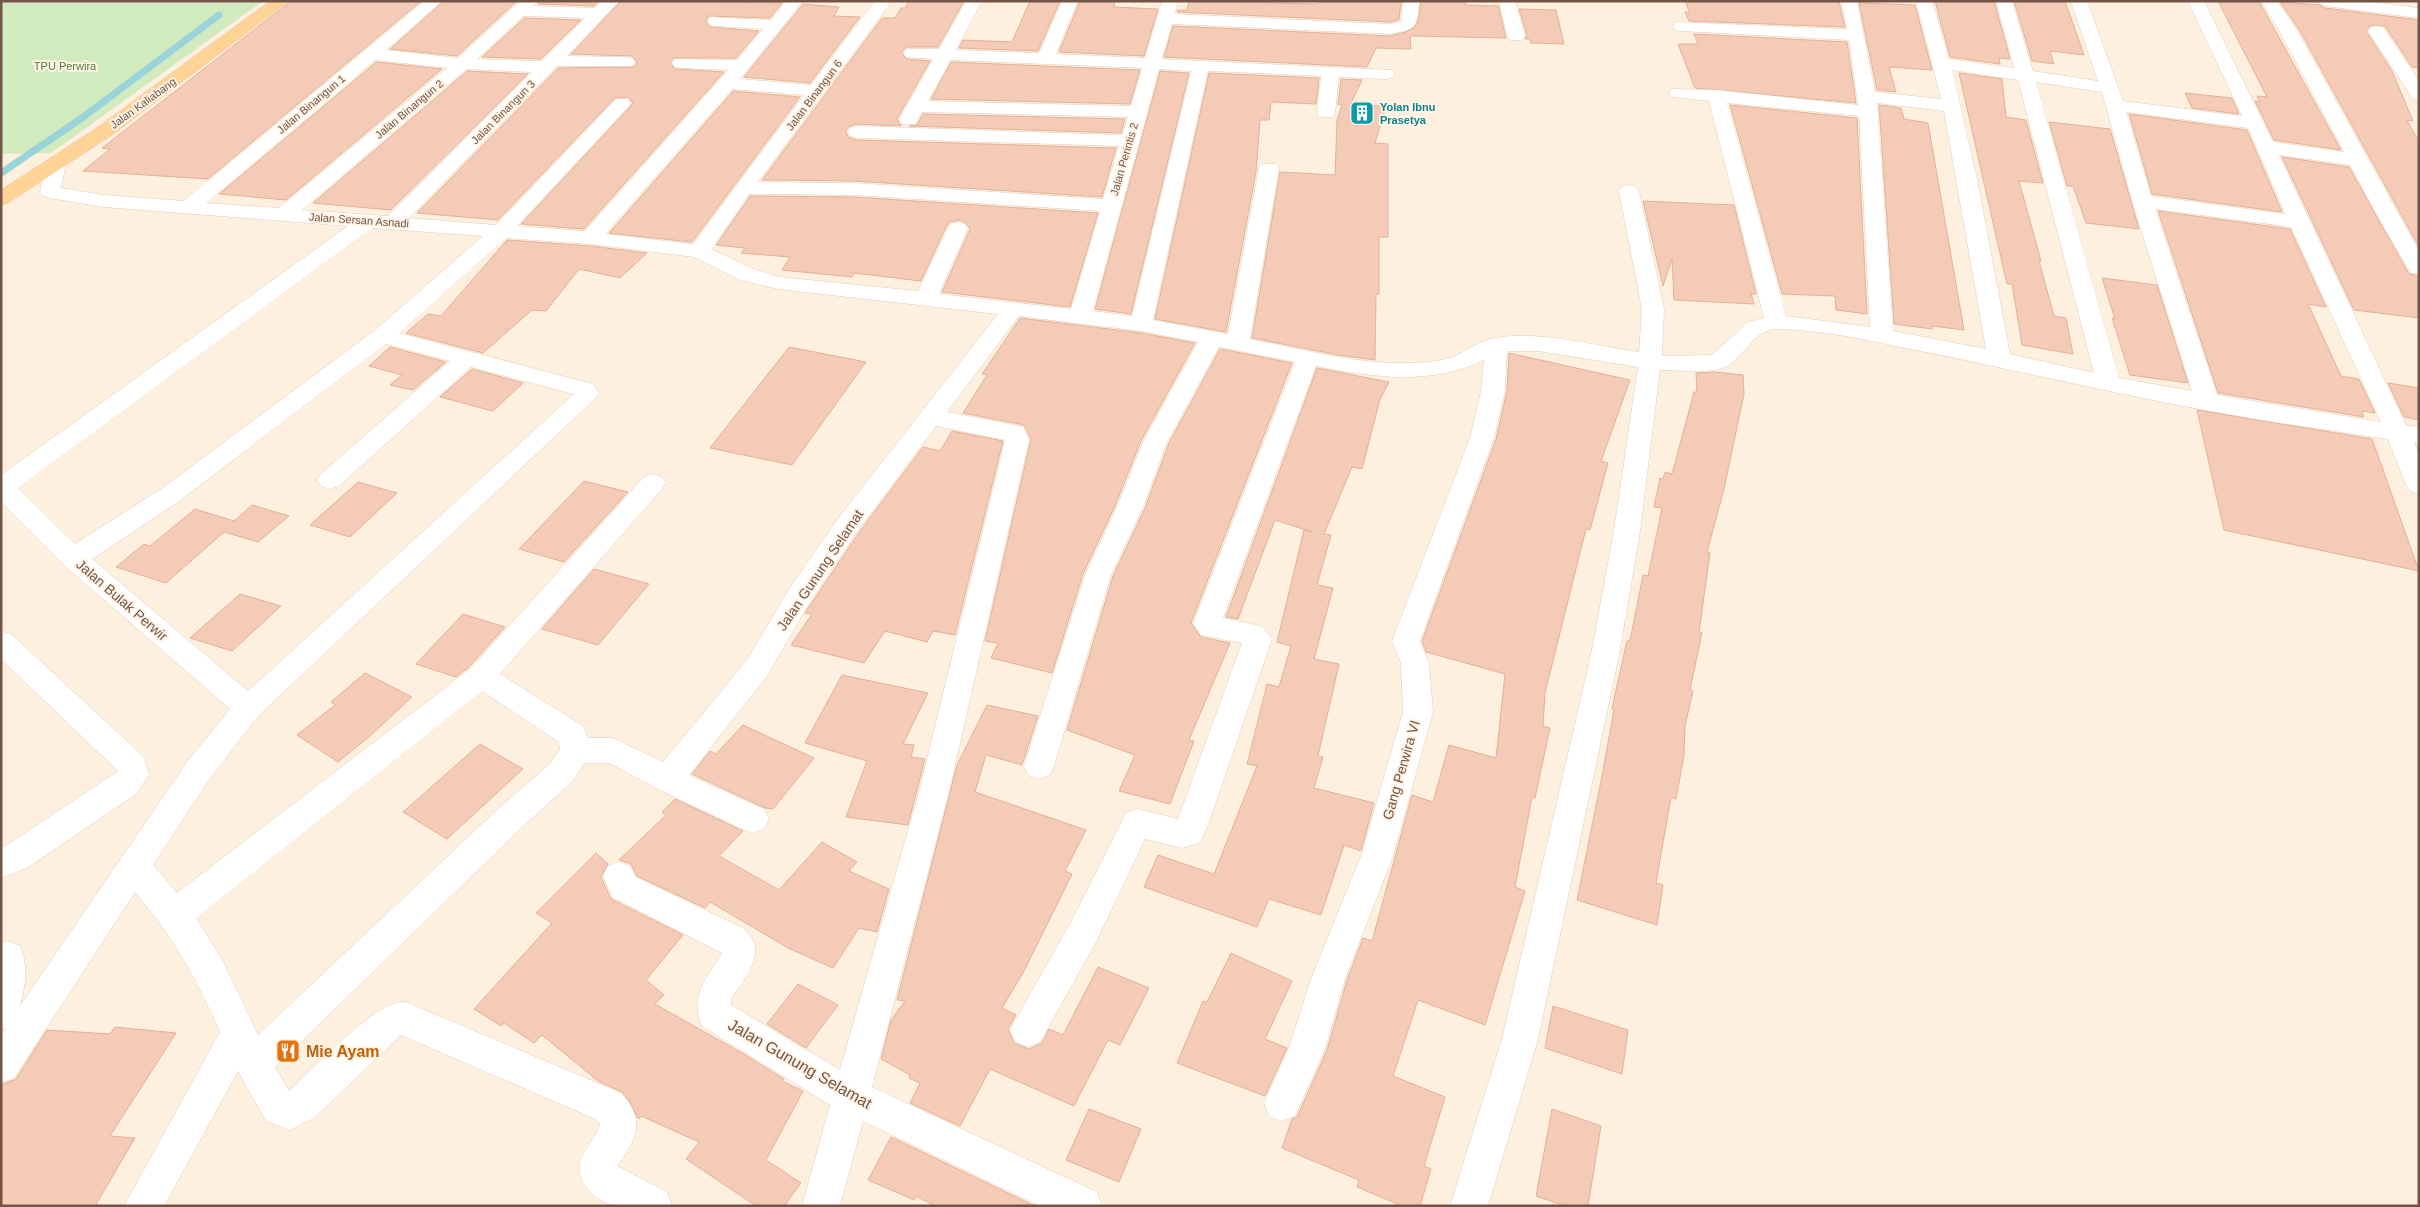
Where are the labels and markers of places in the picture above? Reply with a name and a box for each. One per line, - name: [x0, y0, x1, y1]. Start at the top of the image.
- building icon: Yolan Ibnu Prasetya: [1349, 100, 1375, 126]
- place label: Yolan Ibnu Prasetya: [1380, 101, 1435, 126]
- restaurant icon: Mie Ayam: [275, 1038, 301, 1064]
- place label: Mie Ayam: [306, 1043, 380, 1060]

